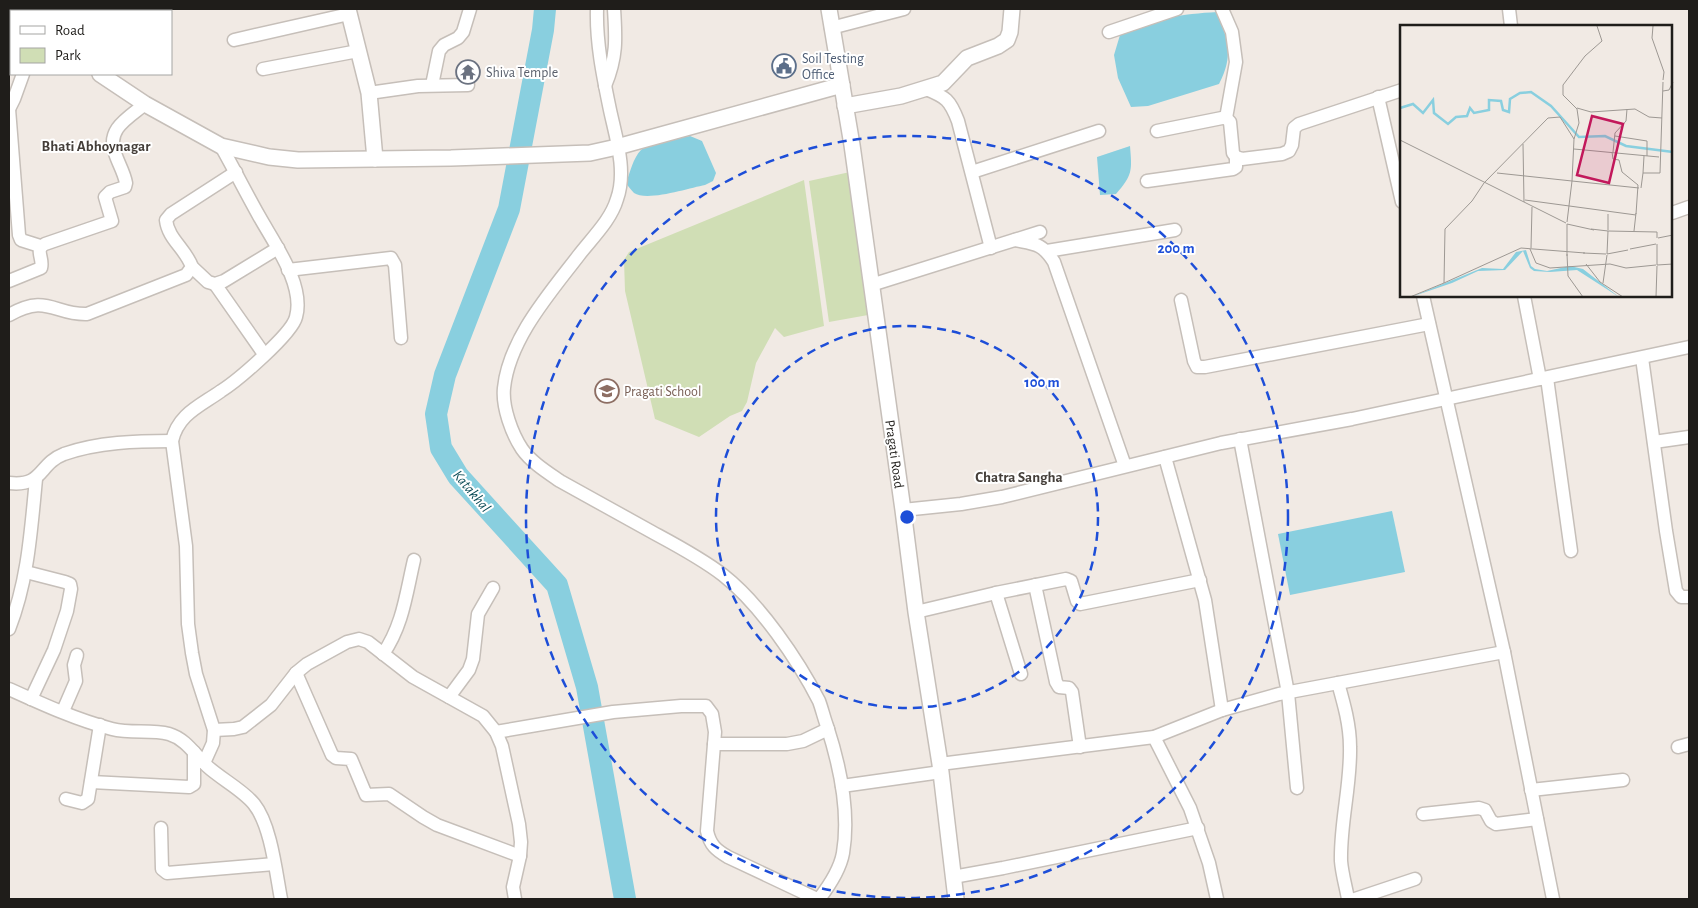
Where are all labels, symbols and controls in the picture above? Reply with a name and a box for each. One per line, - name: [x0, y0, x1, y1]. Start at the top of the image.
- legend: [10, 10, 172, 75]
- text: Road: [55, 23, 85, 38]
- inset map: [1400, 25, 1673, 298]
- text: Park: [55, 48, 81, 63]
- place label: Soil Testing Office: [802, 52, 864, 82]
- public building icon: Soil Testing Office: [771, 53, 797, 79]
- temple icon: Shiva Temple: [455, 59, 481, 85]
- place label: Shiva Temple: [486, 66, 558, 80]
- district label: Bhati Abhoynagar: [42, 139, 151, 154]
- text: 200 m: [1157, 241, 1195, 256]
- text: 100 m: [1024, 375, 1060, 390]
- school or university icon: Pragati School: [594, 378, 620, 404]
- place label: Pragati School: [624, 385, 701, 399]
- street label: Pragati Road: [882, 419, 906, 489]
- water label: Katakhal: [450, 467, 494, 515]
- district label: Chatra Sangha: [975, 470, 1063, 485]
- centre of rings: [898, 508, 916, 526]

